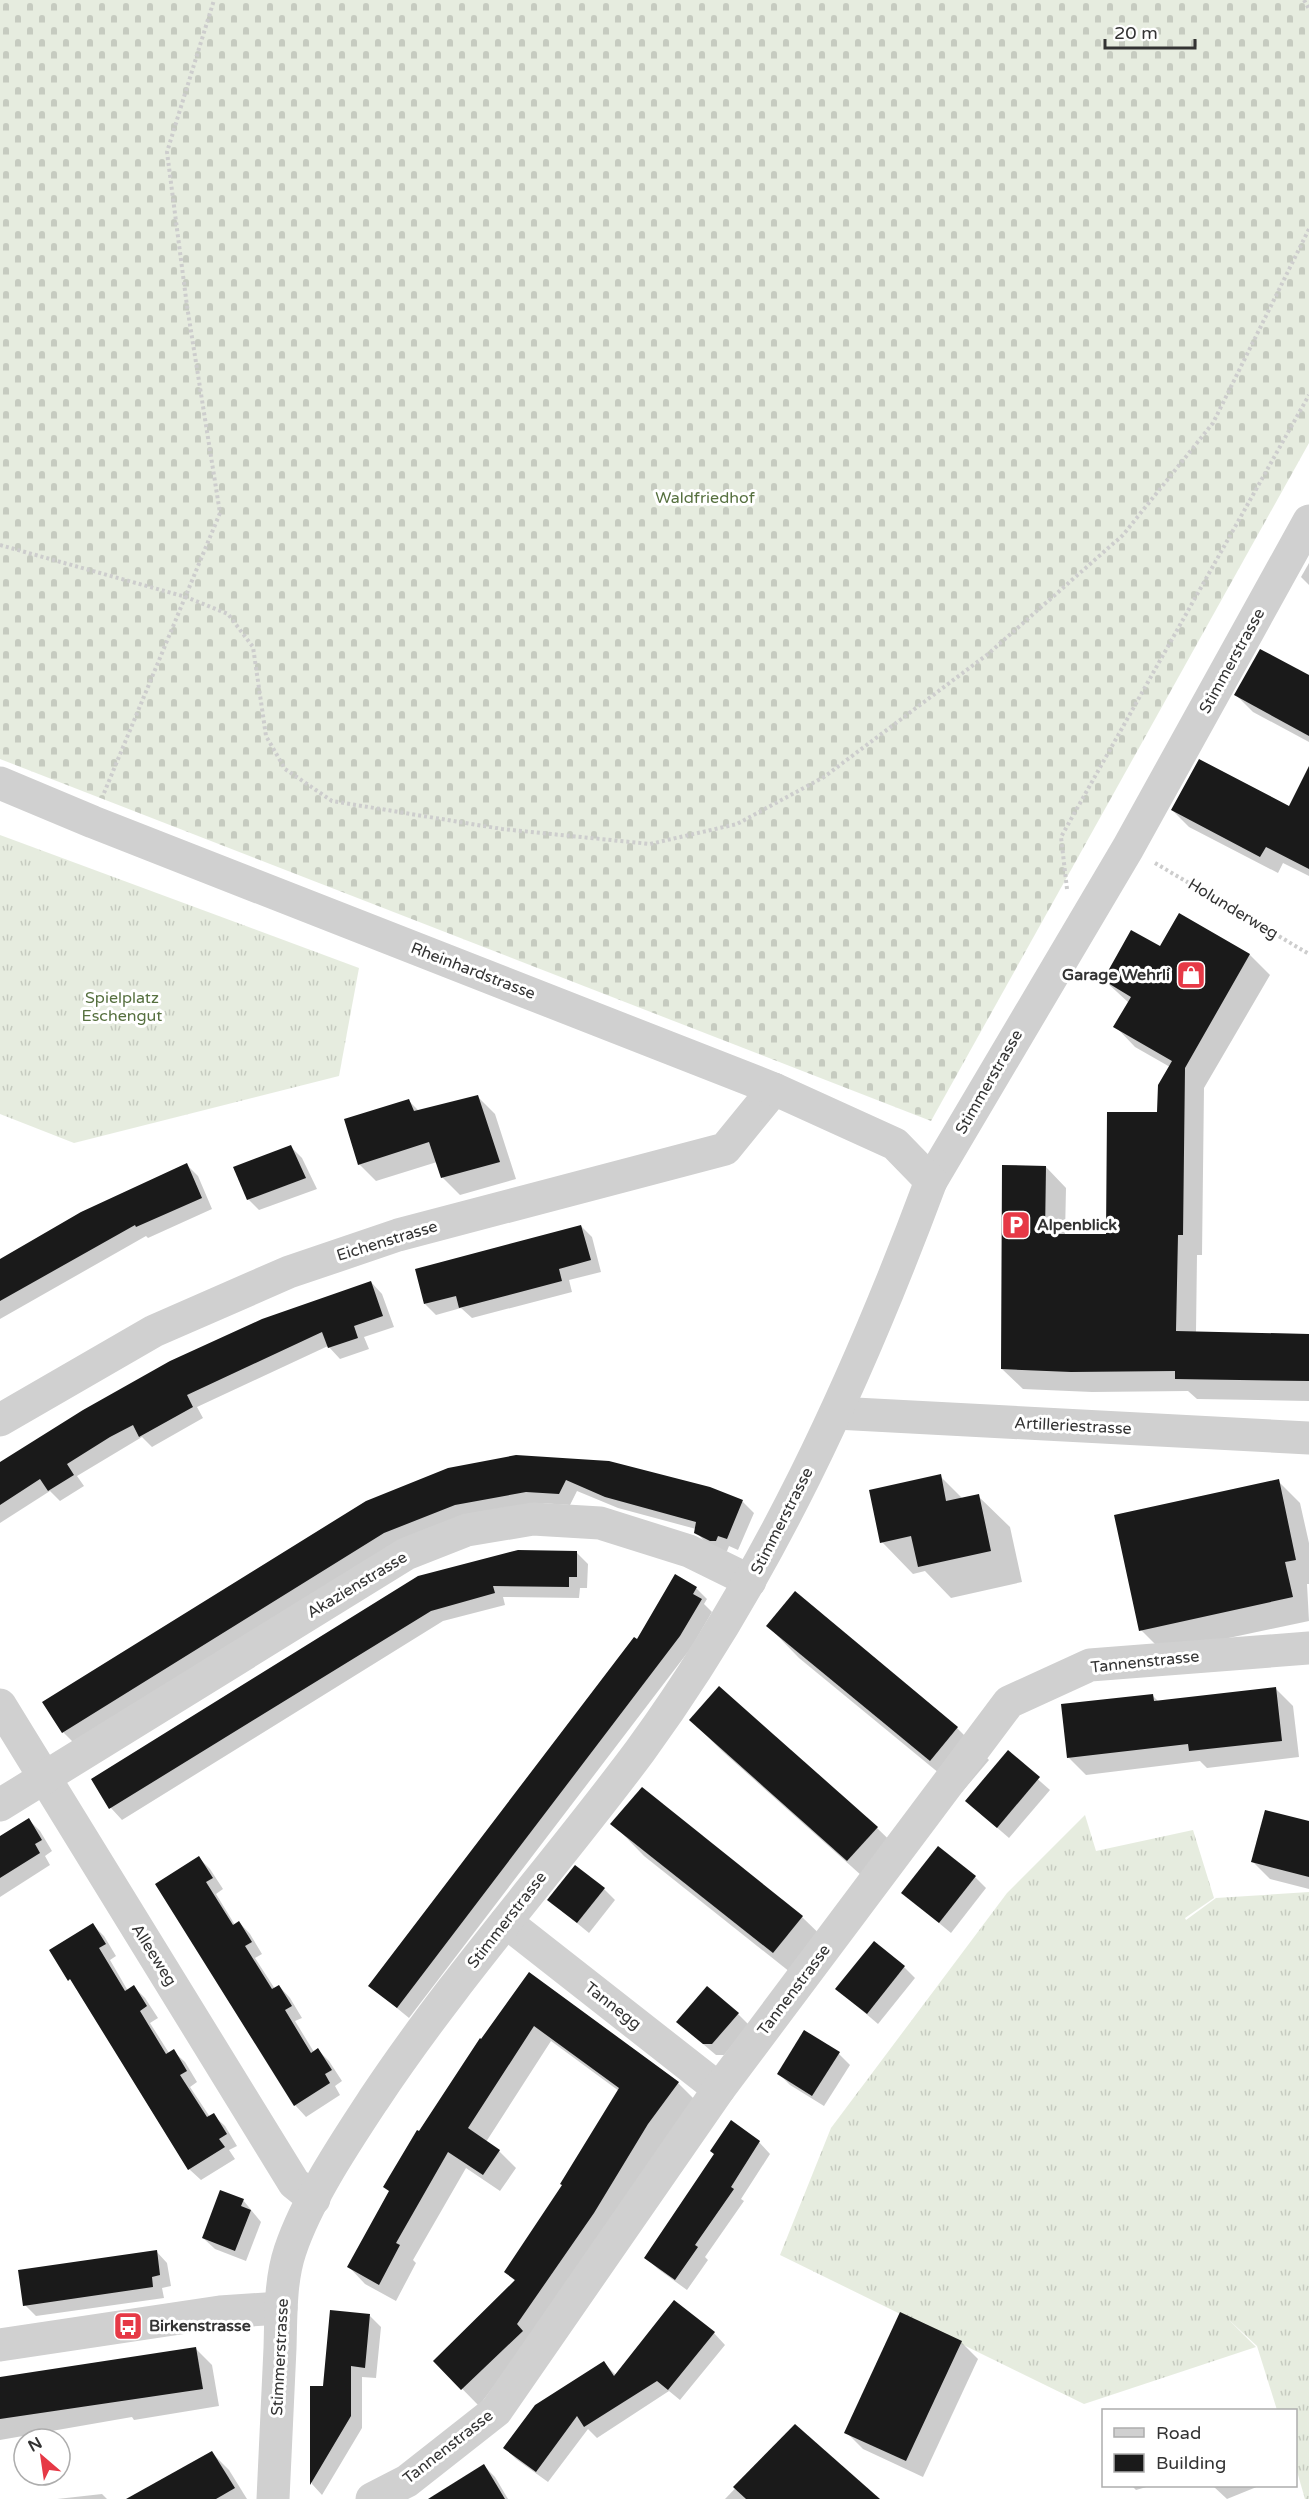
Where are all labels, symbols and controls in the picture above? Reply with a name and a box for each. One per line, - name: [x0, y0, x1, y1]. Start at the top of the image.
- scale bar: [1105, 12, 1195, 50]
- text: 20 m: [1114, 22, 1158, 44]
- park label: Waldfriedhof: [655, 488, 756, 508]
- street label: Stimmerstrasse: [1195, 605, 1269, 717]
- street label: Holunderweg: [1184, 874, 1282, 944]
- street label: Rheinhardstrasse: [408, 938, 538, 1004]
- shop icon: Garage Wehrli: [1175, 959, 1207, 991]
- place label: Garage Wehrli: [1062, 965, 1170, 985]
- park label: Spielplatz Eschengut: [82, 988, 162, 1026]
- street label: Stimmerstrasse: [951, 1026, 1027, 1138]
- parking icon: Alpenblick: [1000, 1209, 1032, 1241]
- place label: Alpenblick: [1037, 1215, 1117, 1235]
- street label: Eichenstrasse: [334, 1216, 440, 1266]
- street label: Artilleriestrasse: [1014, 1413, 1132, 1439]
- street label: Stimmerstrasse: [746, 1464, 818, 1578]
- street label: Akazienstrasse: [303, 1547, 411, 1623]
- street label: Tannenstrasse: [1090, 1646, 1200, 1678]
- street label: Stimmerstrasse: [463, 1868, 551, 1972]
- street label: Alleeweg: [127, 1920, 181, 1990]
- street label: Tannenstrasse: [753, 1940, 835, 2040]
- street label: Tannegg: [581, 1978, 645, 2034]
- street label: Stimmerstrasse: [267, 2298, 293, 2416]
- bus stop icon: Birkenstrasse: [112, 2310, 144, 2342]
- place label: Birkenstrasse: [149, 2316, 251, 2336]
- street label: Tannenstrasse: [399, 2406, 497, 2488]
- legend: [1102, 2409, 1297, 2487]
- text: Road: [1156, 2422, 1201, 2444]
- north arrow: [12, 2427, 72, 2487]
- text: N: [25, 2433, 46, 2457]
- text: Building: [1156, 2452, 1226, 2474]

